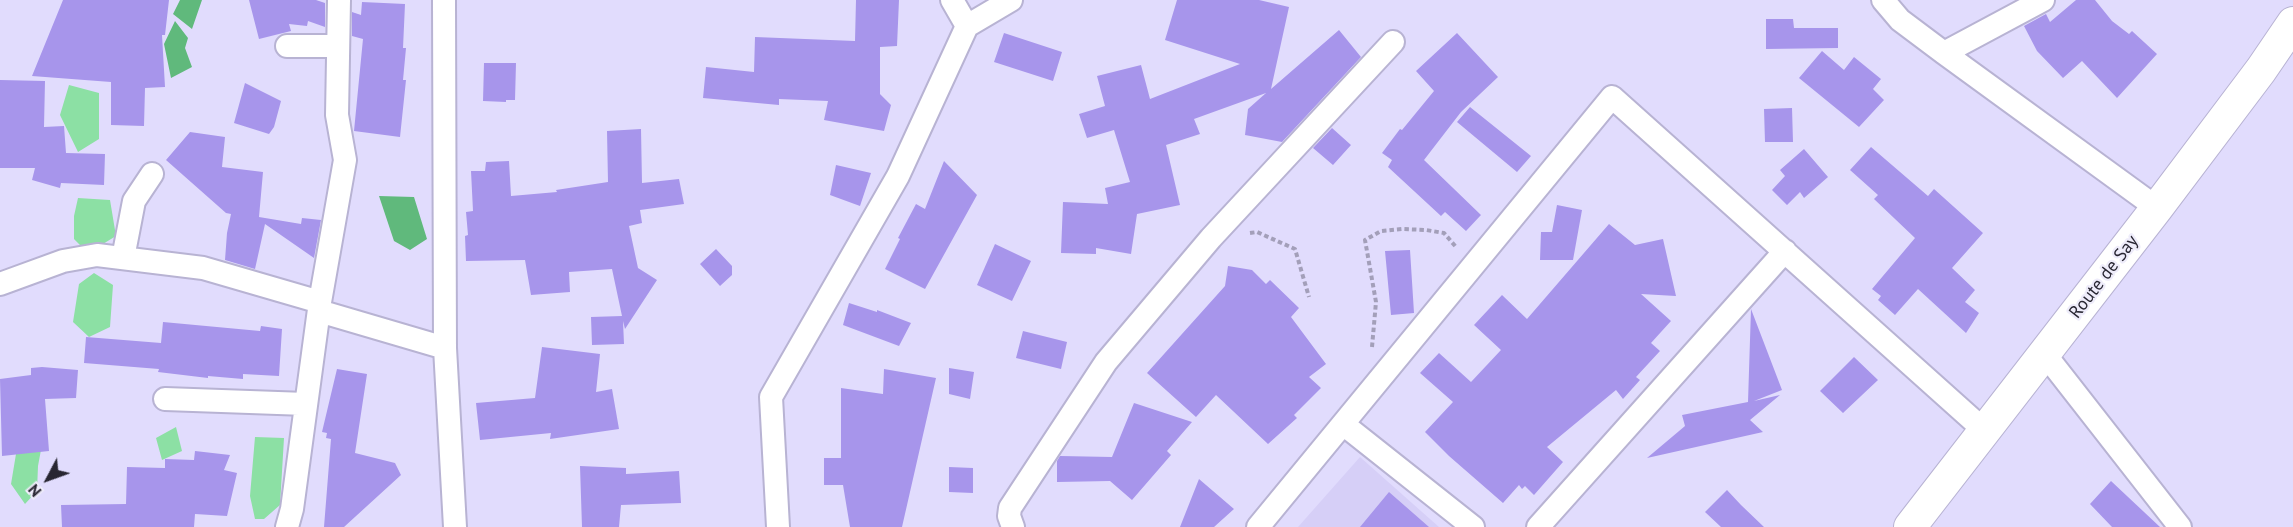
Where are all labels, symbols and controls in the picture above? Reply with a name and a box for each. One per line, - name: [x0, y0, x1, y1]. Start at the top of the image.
- street label: Route de Say: [2065, 231, 2143, 323]
- north arrow: [18, 449, 78, 509]
- text: N: [23, 480, 45, 501]

